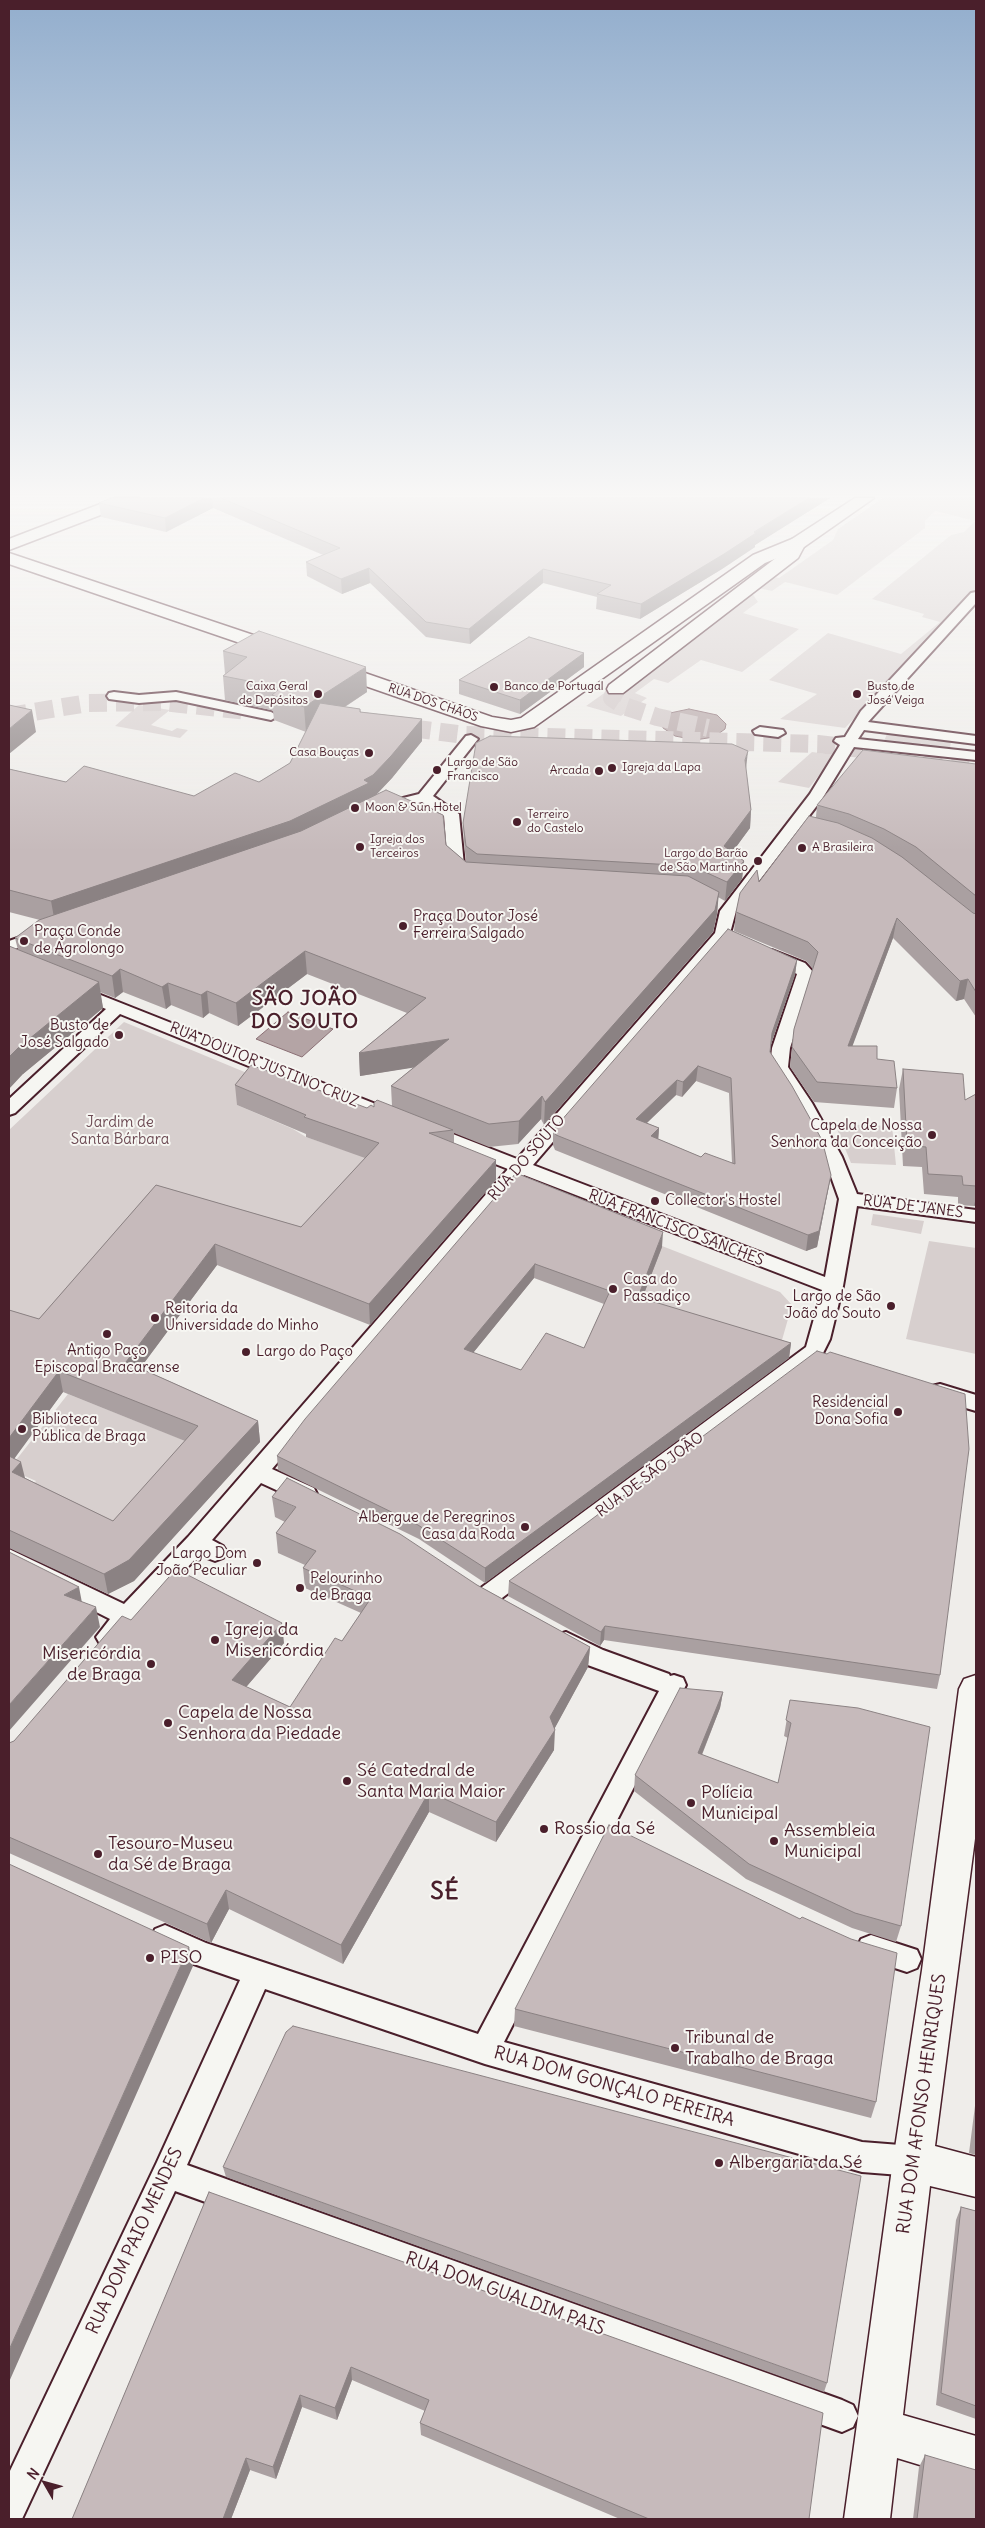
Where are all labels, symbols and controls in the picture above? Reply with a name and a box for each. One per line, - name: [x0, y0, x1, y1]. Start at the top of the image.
- place label: Caixa Geral de Depósitos: [239, 680, 308, 708]
- place label: Banco de Portugal: [504, 680, 603, 694]
- place label: Busto de José Veiga: [867, 680, 924, 708]
- street label: RUA DOS CHÃOS: [386, 681, 480, 725]
- marker: Banco de Portugal: [488, 681, 500, 693]
- marker: Caixa Geral de Depósitos: [312, 688, 324, 700]
- marker: Busto de José Veiga: [851, 688, 863, 700]
- place label: Casa Bouças: [289, 746, 359, 760]
- marker: Casa Bouças: [363, 747, 375, 759]
- place label: Largo de São Francisco: [447, 756, 518, 784]
- place label: Igreja da Lapa: [622, 761, 701, 775]
- marker: Igreja da Lapa: [606, 762, 618, 774]
- marker: Largo de São Francisco: [431, 764, 443, 776]
- place label: Arcada: [550, 764, 589, 778]
- marker: Arcada: [593, 765, 605, 777]
- place label: Moon & Sun Hotel: [365, 801, 462, 815]
- marker: Moon & Sun Hotel: [349, 802, 361, 814]
- place label: Terreiro do Castelo: [527, 808, 584, 836]
- marker: Terreiro do Castelo: [511, 816, 523, 828]
- place label: Igreja dos Terceiros: [370, 833, 424, 861]
- marker: Igreja dos Terceiros: [354, 841, 366, 853]
- place label: A Brasileira: [812, 841, 874, 855]
- marker: A Brasileira: [796, 842, 808, 854]
- place label: Largo do Barão de São Martinho: [660, 847, 748, 875]
- marker: Largo do Barão de São Martinho: [752, 855, 764, 867]
- place label: Praça Doutor José Ferreira Salgado: [413, 908, 538, 943]
- marker: Praça Doutor José Ferreira Salgado: [397, 920, 409, 932]
- place label: Praça Conde de Agrolongo: [34, 923, 124, 958]
- marker: Praça Conde de Agrolongo: [18, 935, 30, 947]
- district label: SÃO JOÃO DO SOUTO: [250, 987, 360, 1034]
- place label: Busto de José Salgado: [20, 1017, 109, 1052]
- street label: RUA DOUTOR JUSTINO CRUZ: [167, 1019, 361, 1111]
- marker: Busto de José Salgado: [113, 1029, 125, 1041]
- street label: RUA DO SOUTO: [485, 1111, 569, 1205]
- park label: Jardim de Santa Bárbara: [71, 1114, 169, 1149]
- place label: Capela de Nossa Senhora da Conceição: [771, 1117, 922, 1152]
- marker: Capela de Nossa Senhora da Conceição: [926, 1129, 938, 1141]
- street label: RUA FRANCISCO SANCHES: [586, 1186, 766, 1270]
- place label: Collector's Hostel: [665, 1192, 781, 1210]
- street label: RUA DE JANES: [862, 1192, 964, 1222]
- marker: Collector's Hostel: [649, 1195, 661, 1207]
- place label: Casa do Passadiço: [623, 1271, 690, 1306]
- marker: Casa do Passadiço: [607, 1283, 619, 1295]
- place label: Largo de São João do Souto: [785, 1288, 881, 1323]
- place label: Reitoria da Universidade do Minho: [165, 1300, 319, 1335]
- marker: Largo de São João do Souto: [885, 1300, 897, 1312]
- marker: Reitoria da Universidade do Minho: [149, 1312, 161, 1324]
- marker: Antigo Paço Episcopal Bracarense: [101, 1328, 113, 1340]
- place label: Antigo Paço Episcopal Bracarense: [34, 1342, 180, 1377]
- place label: Largo do Paço: [256, 1343, 353, 1361]
- marker: Largo do Paço: [240, 1346, 252, 1358]
- place label: Residencial Dona Sofia: [812, 1394, 888, 1429]
- marker: Residencial Dona Sofia: [892, 1406, 904, 1418]
- place label: Biblioteca Pública de Braga: [32, 1411, 146, 1446]
- marker: Biblioteca Pública de Braga: [16, 1423, 28, 1435]
- street label: RUA DE SÃO JOÃO: [593, 1429, 707, 1521]
- place label: Albergue de Peregrinos Casa da Roda: [359, 1509, 515, 1544]
- marker: Albergue de Peregrinos Casa da Roda: [519, 1521, 531, 1533]
- place label: Largo Dom João Peculiar: [156, 1545, 247, 1580]
- marker: Largo Dom João Peculiar: [251, 1557, 263, 1569]
- place label: Pelourinho de Braga: [310, 1570, 382, 1605]
- marker: Pelourinho de Braga: [294, 1582, 306, 1594]
- place label: Igreja da Misericórdia: [225, 1619, 324, 1662]
- marker: Igreja da Misericórdia: [209, 1634, 221, 1646]
- place label: Misericórdia de Braga: [42, 1643, 141, 1686]
- marker: Misericórdia de Braga: [145, 1658, 157, 1670]
- place label: Capela de Nossa Senhora da Piedade: [178, 1702, 341, 1745]
- marker: Capela de Nossa Senhora da Piedade: [162, 1717, 174, 1729]
- place label: Sé Catedral de Santa Maria Maior: [357, 1760, 505, 1802]
- marker: Sé Catedral de Santa Maria Maior: [341, 1775, 353, 1787]
- place label: Polícia Municipal: [701, 1782, 778, 1825]
- marker: Polícia Municipal: [685, 1797, 697, 1809]
- place label: Rossio da Sé: [554, 1818, 655, 1840]
- place label: Assembleia Municipal: [784, 1820, 875, 1862]
- marker: Rossio da Sé: [538, 1823, 550, 1835]
- place label: Tesouro-Museu da Sé de Braga: [108, 1833, 233, 1876]
- marker: Assembleia Municipal: [768, 1835, 780, 1847]
- marker: Tesouro-Museu da Sé de Braga: [92, 1848, 104, 1860]
- district label: SÉ: [430, 1878, 460, 1906]
- place label: PISO: [160, 1947, 202, 1969]
- marker: PISO: [144, 1952, 156, 1964]
- street label: RUA DOM AFONSO HENRIQUES: [893, 1972, 951, 2236]
- place label: Tribunal de Trabalho de Braga: [685, 2027, 834, 2070]
- street label: RUA DOM GONÇALO PEREIRA: [491, 2042, 737, 2132]
- marker: Tribunal de Trabalho de Braga: [669, 2042, 681, 2054]
- street label: RUA DOM PAIO MENDES: [82, 2144, 188, 2338]
- place label: Albergaria da Sé: [729, 2152, 862, 2174]
- marker: Albergaria da Sé: [713, 2157, 725, 2169]
- street label: RUA DOM GUALDIM PAIS: [402, 2248, 608, 2340]
- north arrow: [20, 2458, 70, 2508]
- text: N: [23, 2464, 43, 2483]

